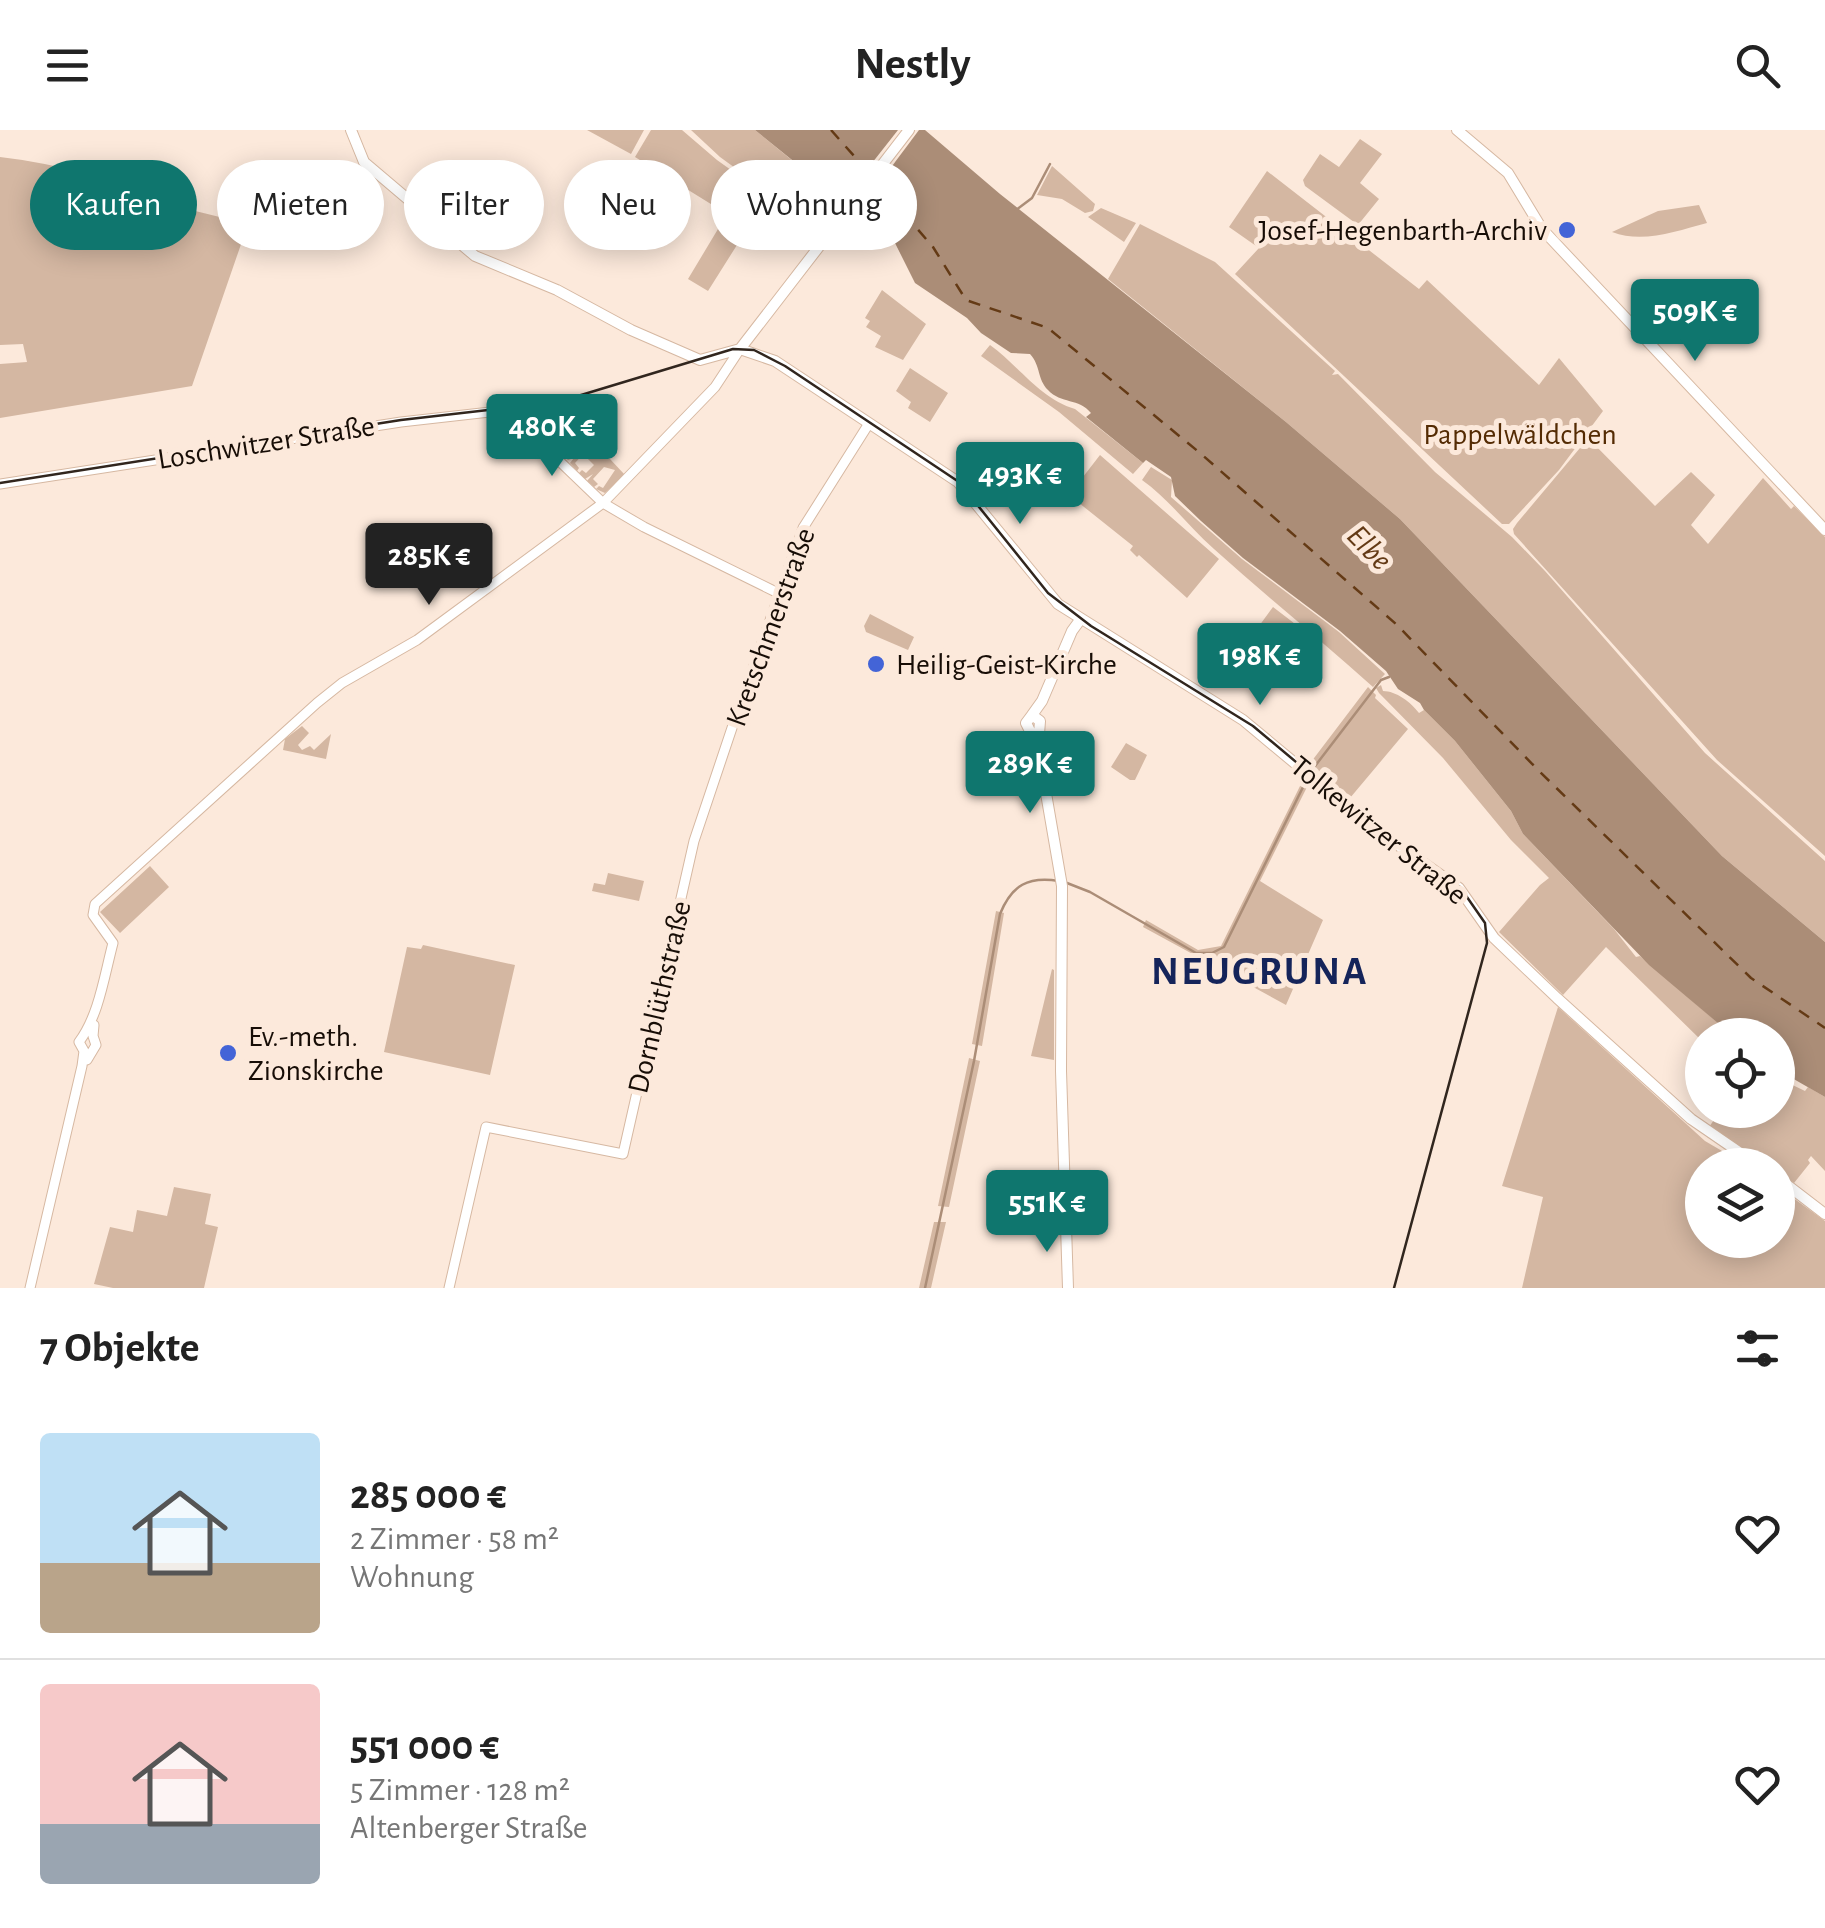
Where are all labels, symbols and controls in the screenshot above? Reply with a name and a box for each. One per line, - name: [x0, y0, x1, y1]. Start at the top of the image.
- icon: menu: [40, 38, 95, 93]
- icon: search: [1730, 38, 1785, 93]
- text: Nestly: [854, 42, 971, 87]
- chip: Kaufen: [30, 160, 197, 250]
- chip: Mieten: [217, 160, 384, 250]
- chip: Filter: [404, 160, 544, 250]
- chip: Neu: [564, 160, 691, 250]
- chip: Wohnung: [711, 160, 917, 250]
- place label: Josef-Hegenbarth-Archiv: [1259, 216, 1547, 246]
- marker: Josef-Hegenbarth-Archiv: [1556, 219, 1578, 241]
- pin: 509K €: [1614, 279, 1776, 364]
- text: 509K €: [1653, 295, 1737, 327]
- pin: 480K €: [471, 394, 633, 479]
- text: 480K €: [508, 410, 596, 442]
- street label: Loschwitzer Straße: [155, 411, 377, 475]
- park label: Pappelwäldchen: [1423, 420, 1617, 450]
- pin: 493K €: [939, 442, 1101, 527]
- text: 493K €: [978, 458, 1062, 490]
- water label: Elbe: [1341, 519, 1398, 576]
- pin: 285K €: [348, 523, 510, 608]
- street label: Kretschmerstraße: [721, 524, 821, 731]
- text: 285K €: [387, 539, 471, 571]
- pin: 198K €: [1179, 623, 1341, 708]
- text: 198K €: [1219, 639, 1301, 671]
- place label: Heilig-Geist-Kirche: [896, 650, 1117, 680]
- marker: Heilig-Geist-Kirche: [865, 653, 887, 675]
- pin: 289K €: [949, 731, 1111, 816]
- text: 289K €: [988, 747, 1072, 779]
- street label: Tolkewitzer Straße: [1285, 751, 1472, 911]
- street label: Dornblüthstraße: [623, 898, 697, 1096]
- district label: NEUGRUNA: [1151, 952, 1369, 992]
- map controls: [1685, 1018, 1795, 1258]
- button: locate: [1685, 1018, 1795, 1128]
- place label: Ev.-meth. Zionskirche: [248, 1022, 384, 1086]
- marker: Ev.-meth. Zionskirche: [217, 1042, 239, 1064]
- button: layers: [1685, 1148, 1795, 1258]
- pin: 551K €: [966, 1170, 1128, 1255]
- text: 551K €: [1008, 1186, 1086, 1218]
- icon: filters: [1730, 1321, 1785, 1376]
- text: 7 Objekte: [40, 1327, 200, 1369]
- icon: home: [120, 1473, 240, 1593]
- text: 285 000 €: [350, 1474, 507, 1516]
- icon: heart: [1730, 1506, 1785, 1561]
- text: 2 Zimmer · 58 m²: [350, 1523, 559, 1555]
- text: Wohnung: [350, 1561, 474, 1593]
- icon: home: [120, 1724, 240, 1844]
- text: 551 000 €: [350, 1725, 499, 1767]
- icon: heart: [1730, 1757, 1785, 1812]
- text: 5 Zimmer · 128 m²: [350, 1774, 570, 1806]
- text: Altenberger Straße: [350, 1812, 588, 1844]

